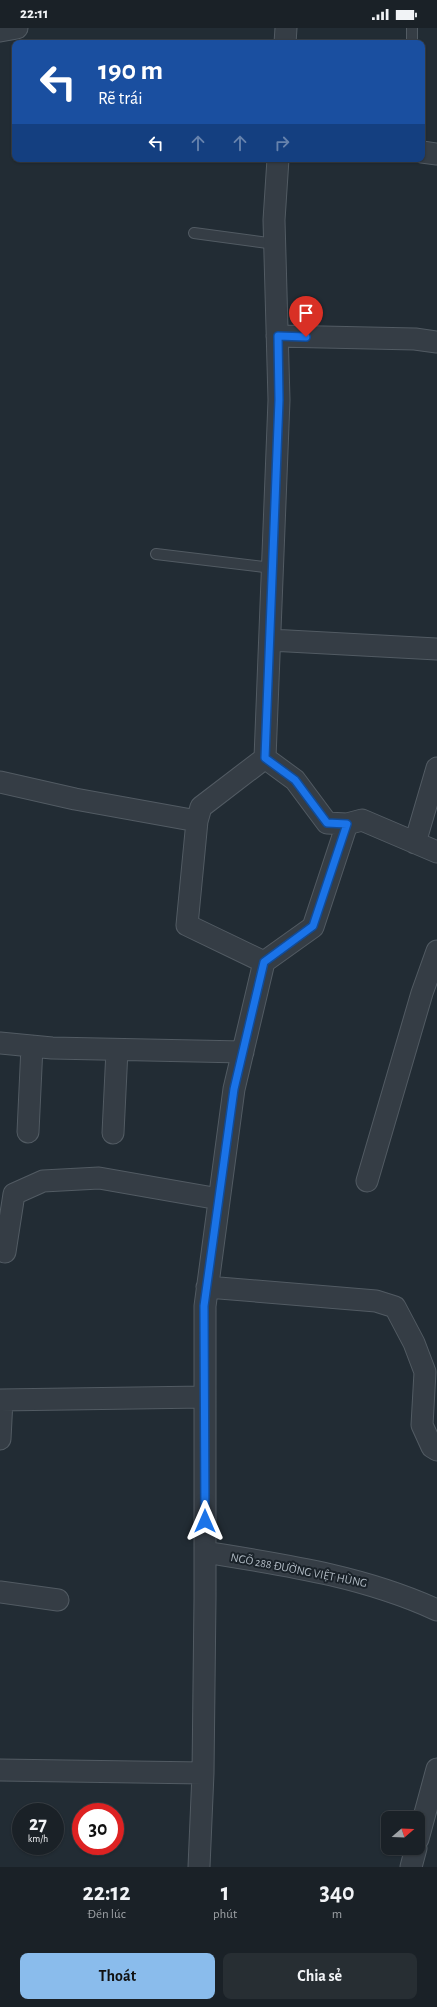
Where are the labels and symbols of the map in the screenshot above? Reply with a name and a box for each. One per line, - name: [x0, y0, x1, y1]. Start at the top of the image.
- pin: [289, 296, 323, 337]
- position arrow: [184, 1500, 226, 1542]
- street label: NGÕ 288 ĐƯỜNG VIỆT HÙNG: [230, 1549, 369, 1589]
- speed limit sign: 30: [72, 1803, 124, 1855]
- north arrow: [381, 1811, 425, 1855]

